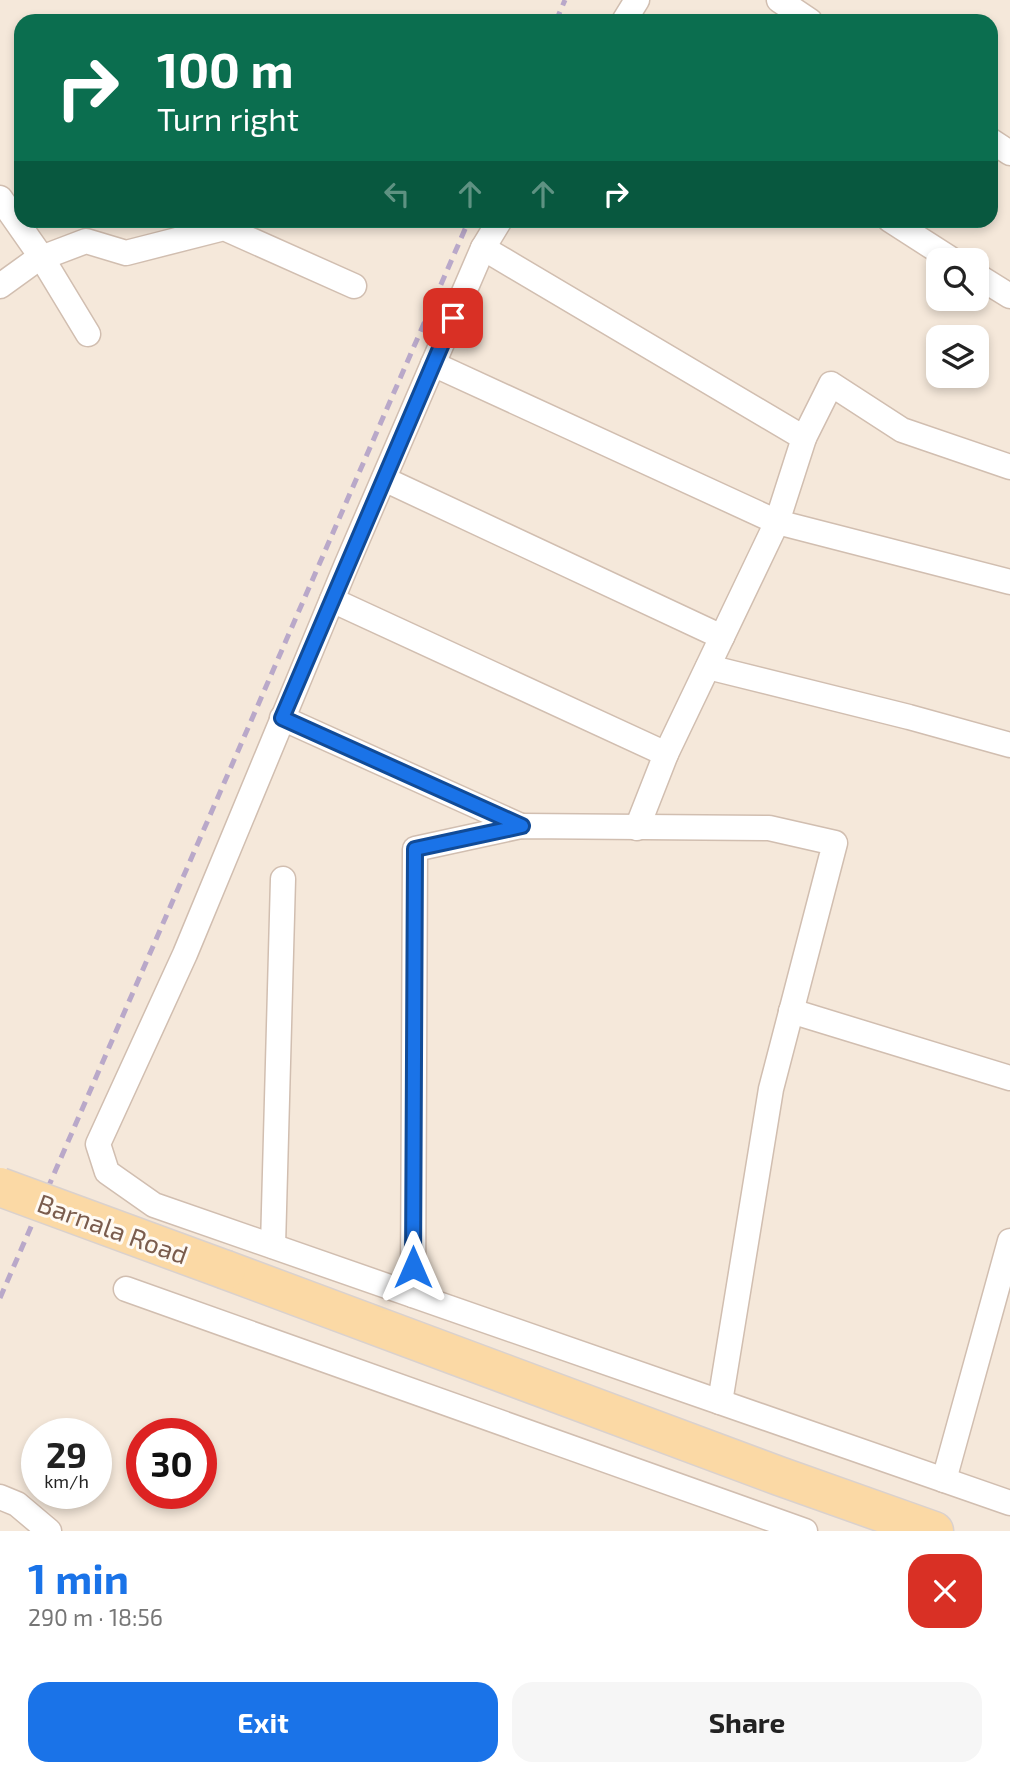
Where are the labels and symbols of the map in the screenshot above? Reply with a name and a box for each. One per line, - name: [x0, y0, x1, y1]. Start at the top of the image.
- pin: [423, 288, 483, 348]
- street label: Barnala Road: [34, 1186, 192, 1270]
- position arrow: [376, 1230, 450, 1304]
- speed limit sign: 30: [126, 1418, 217, 1509]

